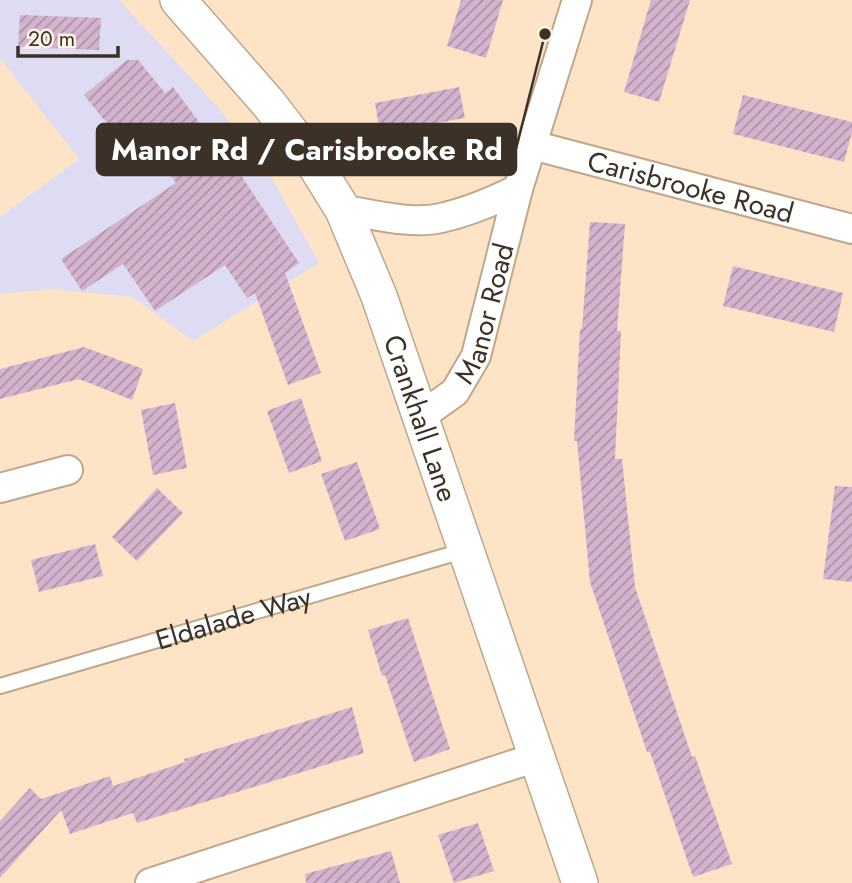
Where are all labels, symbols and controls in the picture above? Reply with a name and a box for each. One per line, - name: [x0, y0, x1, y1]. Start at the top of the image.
- scale bar: [18, 14, 117, 58]
- text: 20 m: [28, 24, 75, 54]
- callout: Manor Rd / Carisbrooke Rd: [97, 124, 516, 175]
- text: Manor Rd / Carisbrooke Rd: [111, 128, 503, 171]
- street label: Carisbrooke Road: [583, 140, 798, 234]
- street label: Manor Road: [444, 239, 525, 392]
- street label: Crankhall Lane: [373, 329, 468, 507]
- street label: Eldalade Way: [151, 576, 317, 661]

